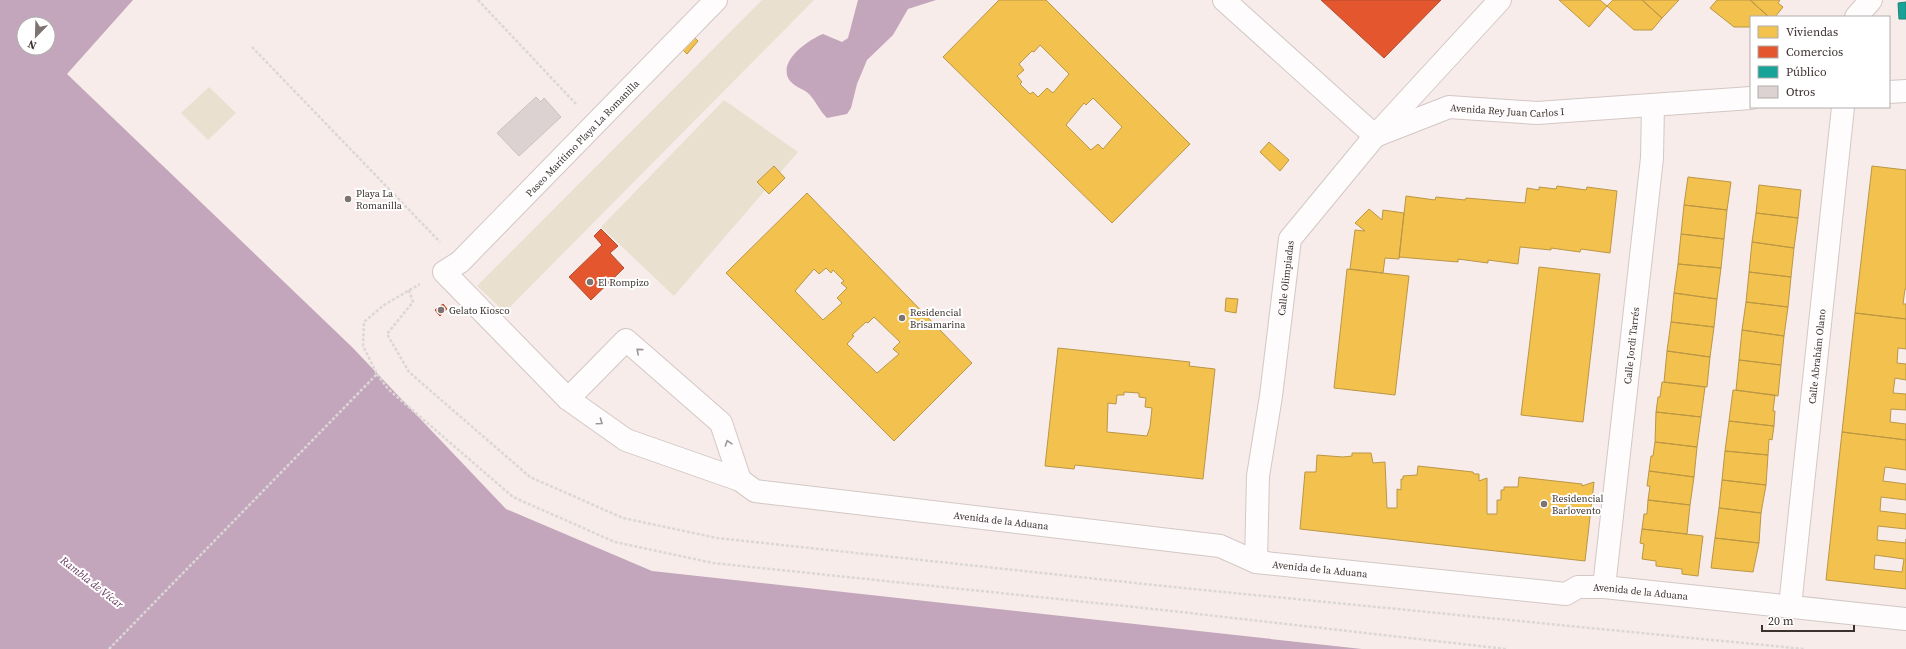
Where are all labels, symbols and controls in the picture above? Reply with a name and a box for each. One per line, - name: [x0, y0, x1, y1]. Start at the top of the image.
- north arrow: [16, 16, 56, 56]
- legend: [1750, 16, 1890, 108]
- text: Viviendas: [1786, 24, 1838, 40]
- text: N: [26, 36, 39, 53]
- text: Comercios: [1786, 44, 1843, 60]
- text: Público: [1786, 64, 1827, 80]
- street label: Paseo Marítimo Playa La Romanilla: [523, 76, 642, 200]
- text: Otros: [1786, 84, 1815, 100]
- street label: Avenida Rey Juan Carlos I: [1450, 101, 1565, 120]
- place label: Playa La Romanilla: [356, 187, 403, 212]
- marker: Playa La Romanilla: [343, 194, 353, 204]
- street label: Calle Olimpiadas: [1275, 240, 1297, 316]
- place label: El Rompizo: [598, 276, 649, 289]
- marker: El Rompizo: [585, 277, 595, 287]
- place label: Gelato Kiosco: [449, 304, 510, 317]
- marker: Gelato Kiosco: [436, 305, 446, 315]
- place label: Residencial Brisamarina: [910, 306, 966, 331]
- street label: Calle Jordi Tarrés: [1621, 306, 1642, 385]
- street label: Calle Abrahám Olano: [1806, 308, 1829, 405]
- marker: Residencial Brisamarina: [897, 313, 907, 323]
- one-way arrow: [636, 349, 644, 356]
- one-way arrow: [596, 417, 603, 424]
- one-way arrow: [724, 439, 733, 446]
- place label: Residencial Barlovento: [1552, 492, 1604, 517]
- marker: Residencial Barlovento: [1539, 499, 1549, 509]
- street label: Avenida de la Aduana: [953, 509, 1050, 533]
- water label: Rambla de Vícar: [56, 552, 127, 612]
- street label: Avenida de la Aduana: [1272, 558, 1369, 581]
- street label: Avenida de la Aduana: [1593, 581, 1690, 603]
- scale bar: [1762, 607, 1854, 633]
- text: 20 m: [1768, 613, 1794, 629]

